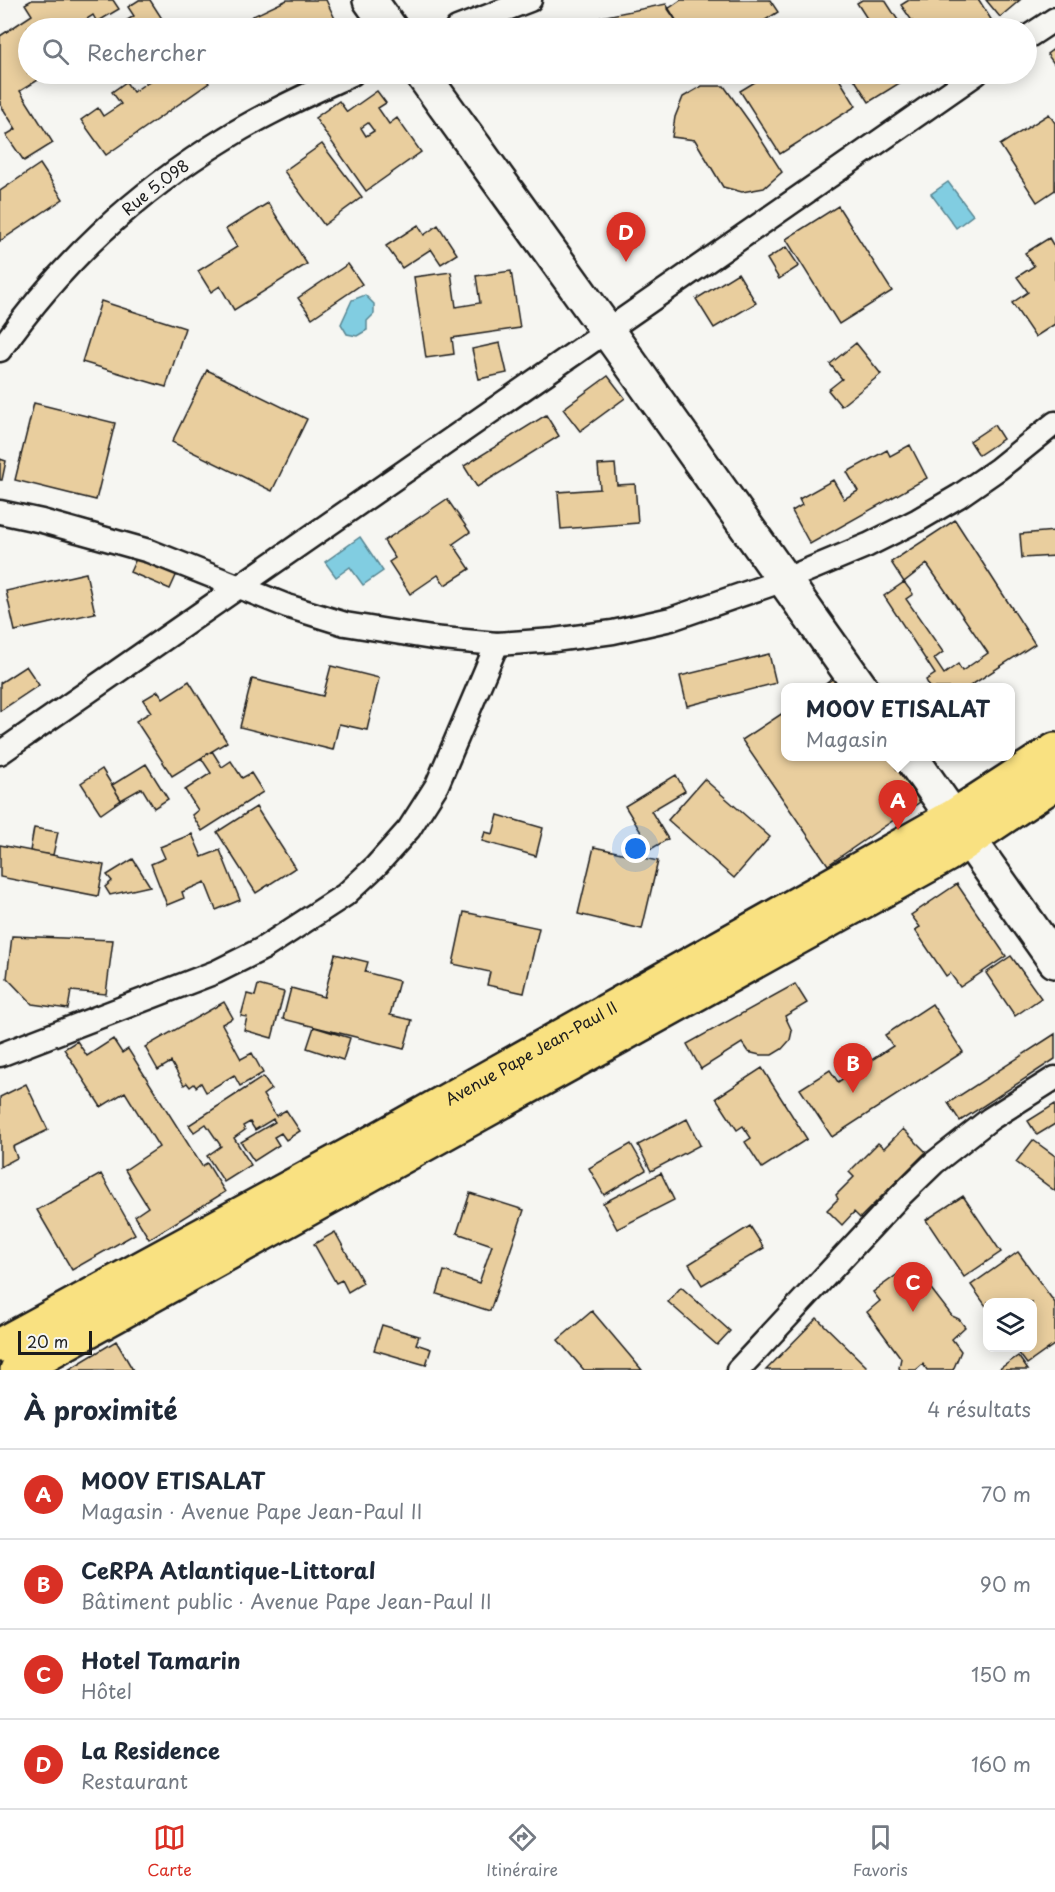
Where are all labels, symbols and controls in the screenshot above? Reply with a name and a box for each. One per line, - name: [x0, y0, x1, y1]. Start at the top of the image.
- search box: [18, 18, 1037, 84]
- icon: search: [39, 35, 72, 68]
- text: Rechercher: [87, 35, 206, 68]
- street label: Rue 5.098: [116, 153, 193, 220]
- pin: D: [606, 212, 646, 262]
- popup: [781, 683, 1015, 761]
- text: MOOV ETISALAT: [806, 691, 990, 724]
- text: Magasin: [806, 724, 888, 754]
- pin: A: [878, 780, 918, 830]
- your location: [621, 834, 650, 863]
- street label: Avenue Pape Jean-Paul II: [440, 994, 621, 1110]
- pin: B: [834, 1044, 872, 1093]
- pin: C: [894, 1262, 932, 1312]
- map controls: [983, 1298, 1037, 1352]
- button: layers: [983, 1298, 1037, 1352]
- scale bar: [18, 1328, 92, 1356]
- text: 20 m: [27, 1329, 68, 1353]
- text: À proximité: [24, 1390, 178, 1429]
- text: 4 résultats: [927, 1394, 1031, 1424]
- text: MOOV ETISALAT: [81, 1463, 265, 1496]
- text: A: [36, 1479, 51, 1509]
- text: 70 m: [981, 1479, 1031, 1509]
- text: Magasin · Avenue Pape Jean-Paul II: [81, 1496, 422, 1526]
- text: CeRPA Atlantique-Littoral: [81, 1553, 375, 1586]
- text: B: [37, 1569, 50, 1599]
- text: 90 m: [980, 1569, 1031, 1599]
- text: Bâtiment public · Avenue Pape Jean-Paul II: [81, 1586, 492, 1616]
- text: Hotel Tamarin: [81, 1643, 241, 1676]
- text: C: [36, 1659, 51, 1689]
- text: 150 m: [971, 1659, 1031, 1689]
- text: Hôtel: [81, 1676, 132, 1706]
- text: La Residence: [81, 1733, 220, 1766]
- text: D: [36, 1749, 51, 1779]
- text: 160 m: [971, 1749, 1031, 1779]
- text: Restaurant: [81, 1766, 188, 1796]
- tab: Carte: [147, 1821, 192, 1881]
- tab: Itinéraire: [486, 1821, 558, 1881]
- tab: Favoris: [853, 1821, 908, 1881]

